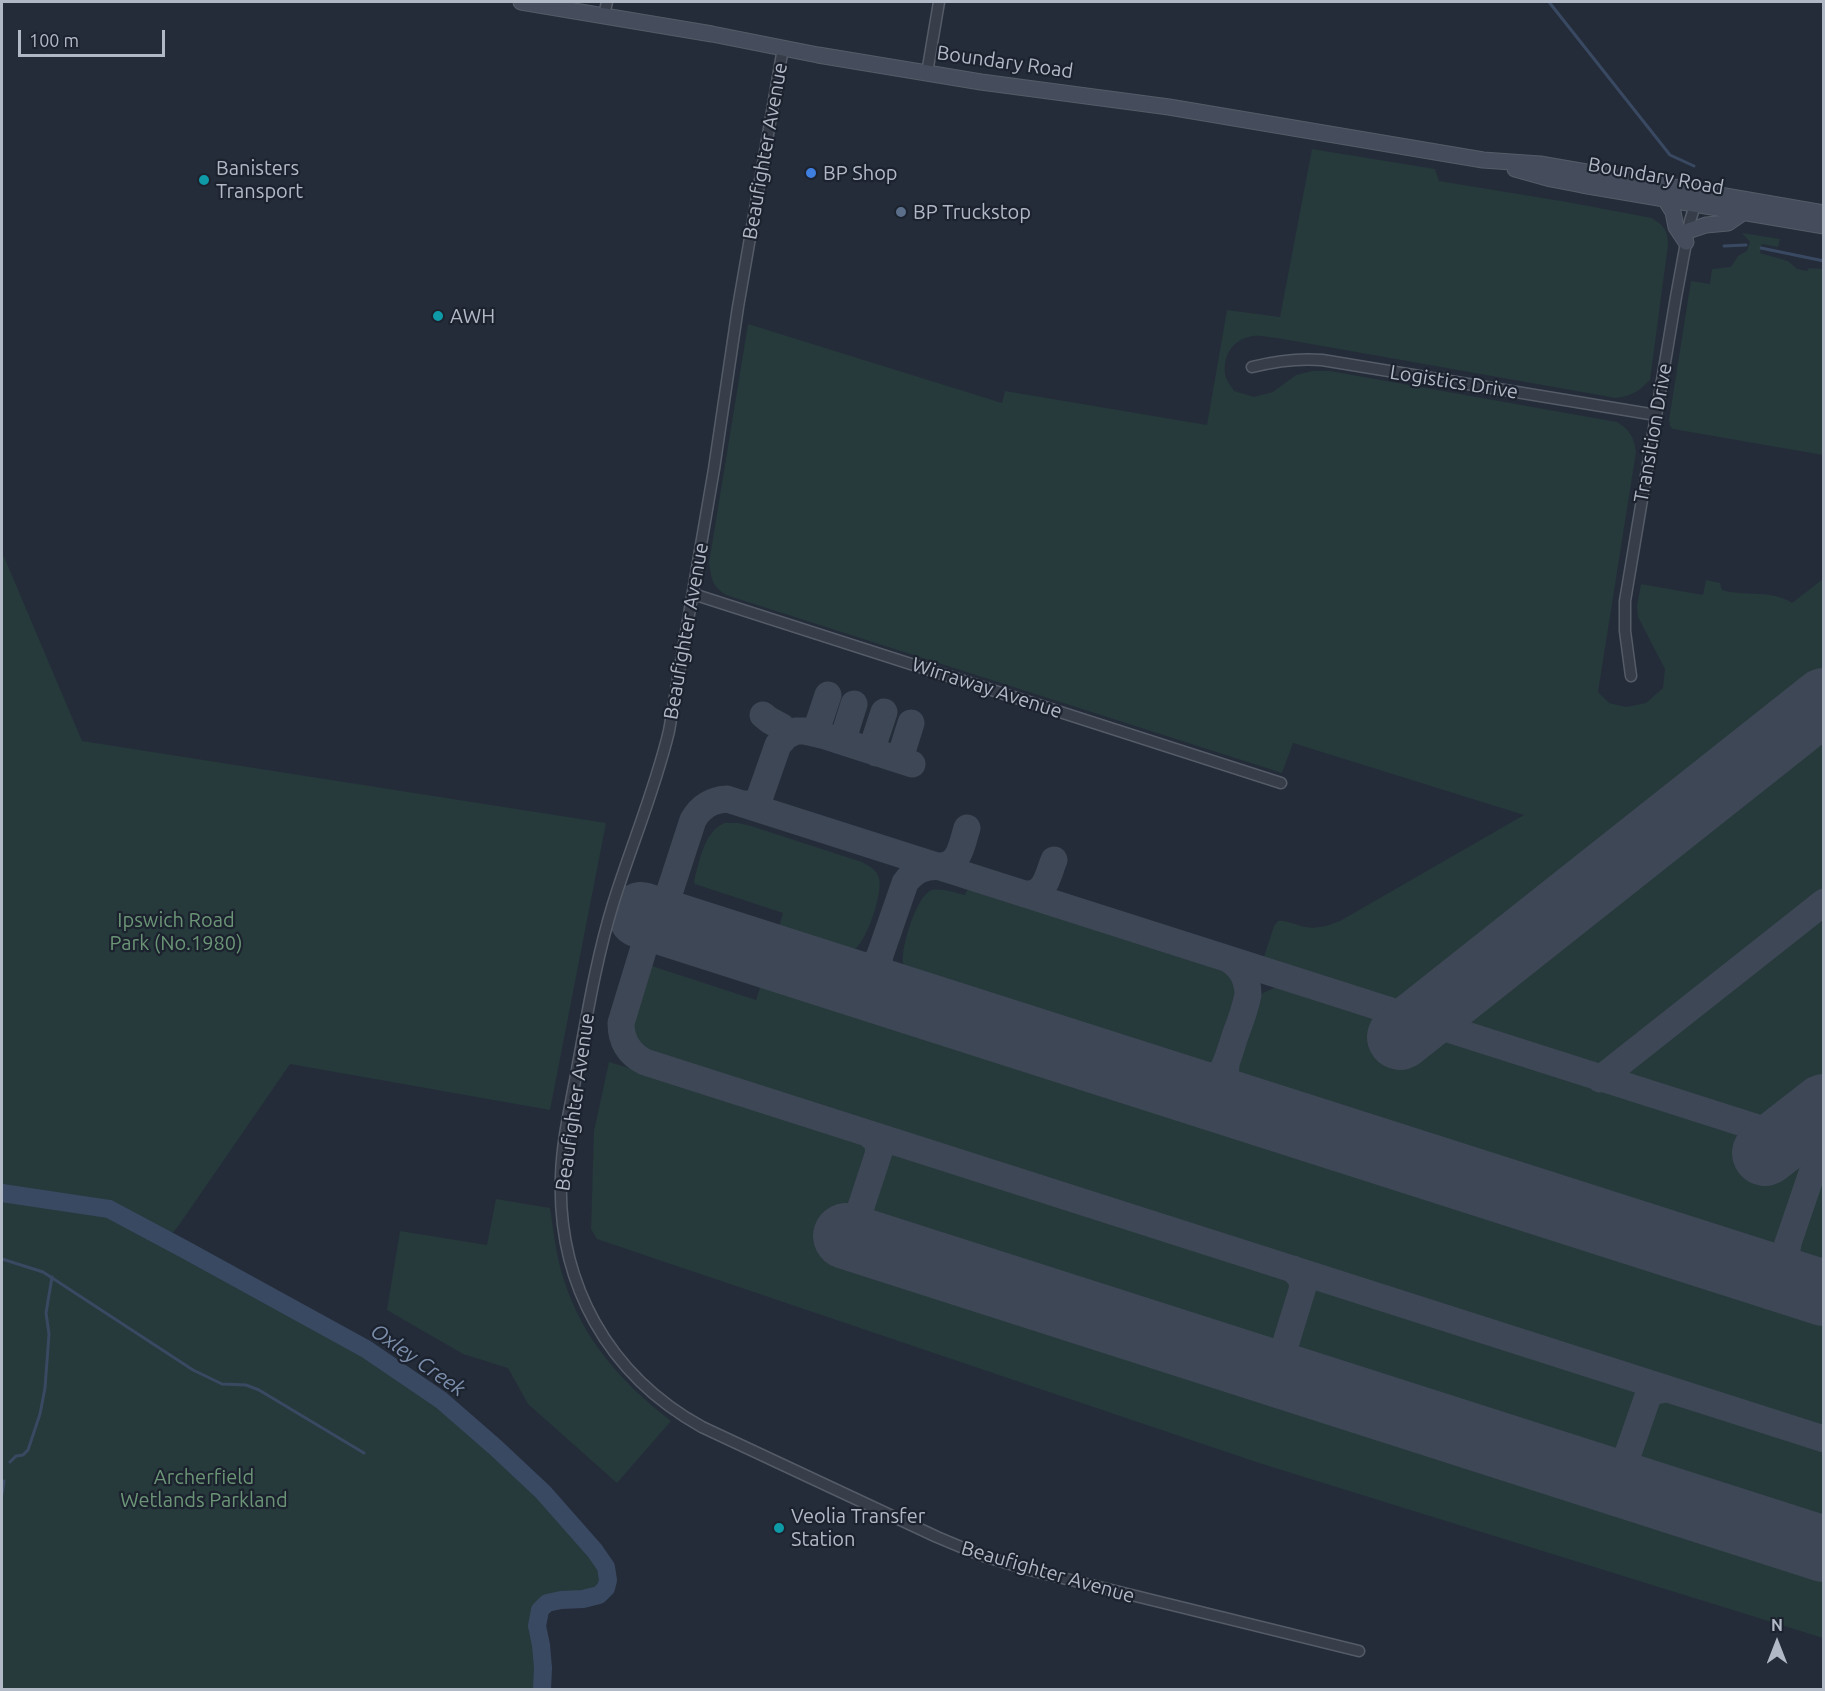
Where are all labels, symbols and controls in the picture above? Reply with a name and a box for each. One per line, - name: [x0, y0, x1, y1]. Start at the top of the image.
- scale bar: [21, 18, 168, 56]
- text: 100 m: [29, 30, 79, 50]
- street label: Boundary Road: [935, 41, 1075, 83]
- street label: Beaufighter Avenue: [738, 61, 792, 241]
- street label: Boundary Road: [1586, 152, 1726, 200]
- place label: Banisters Transport: [216, 156, 303, 203]
- place label: BP Shop: [823, 161, 898, 185]
- marker: BP Shop: [804, 166, 818, 180]
- marker: Banisters Transport: [197, 173, 211, 187]
- place label: BP Truckstop: [913, 200, 1031, 224]
- marker: BP Truckstop: [894, 205, 908, 219]
- place label: AWH: [450, 304, 495, 328]
- marker: AWH: [431, 309, 445, 323]
- street label: Logistics Drive: [1388, 360, 1520, 404]
- street label: Transition Drive: [1629, 362, 1677, 504]
- street label: Beaufighter Avenue: [659, 541, 713, 721]
- street label: Wirraway Avenue: [909, 652, 1065, 724]
- park label: Ipswich Road Park (No.1980): [110, 908, 242, 955]
- street label: Beaufighter Avenue: [551, 1012, 599, 1192]
- water label: Oxley Creek: [366, 1318, 470, 1402]
- park label: Archerfield Wetlands Parkland: [120, 1465, 288, 1512]
- place label: Veolia Transfer Station: [791, 1504, 925, 1551]
- marker: Veolia Transfer Station: [772, 1521, 786, 1535]
- street label: Beaufighter Avenue: [959, 1536, 1137, 1608]
- north arrow: [1747, 1613, 1807, 1673]
- text: N: [1771, 1616, 1783, 1634]

